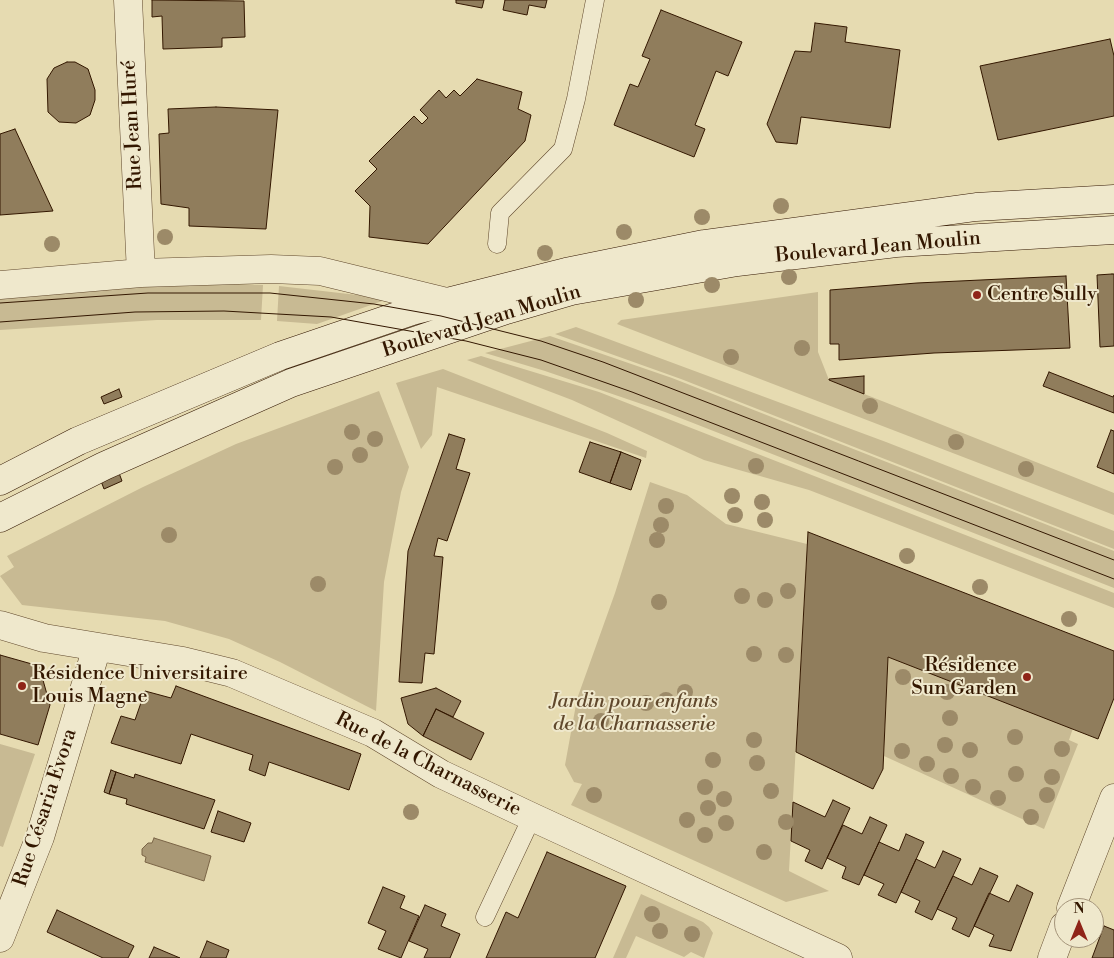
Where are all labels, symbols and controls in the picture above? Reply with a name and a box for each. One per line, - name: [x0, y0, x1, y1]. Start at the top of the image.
- street label: Rue Jean Huré: [118, 59, 148, 191]
- street label: Boulevard Jean Moulin: [774, 227, 982, 269]
- street label: Boulevard Jean Moulin: [380, 280, 584, 364]
- place label: Centre Sully: [987, 283, 1097, 307]
- marker: Centre Sully: [971, 289, 983, 301]
- place label: Résidence Sun Garden: [911, 654, 1017, 701]
- place label: Résidence Universitaire Louis Magne: [32, 662, 248, 709]
- marker: Résidence Sun Garden: [1021, 671, 1033, 683]
- marker: Résidence Universitaire Louis Magne: [16, 680, 28, 692]
- park label: Jardin pour enfants de la Charnasserie: [550, 690, 718, 737]
- street label: Rue de la Charnasserie: [331, 708, 525, 822]
- street label: Rue Césaria Evora: [9, 726, 83, 890]
- north arrow: [1054, 898, 1104, 948]
- text: N: [1073, 900, 1085, 918]

